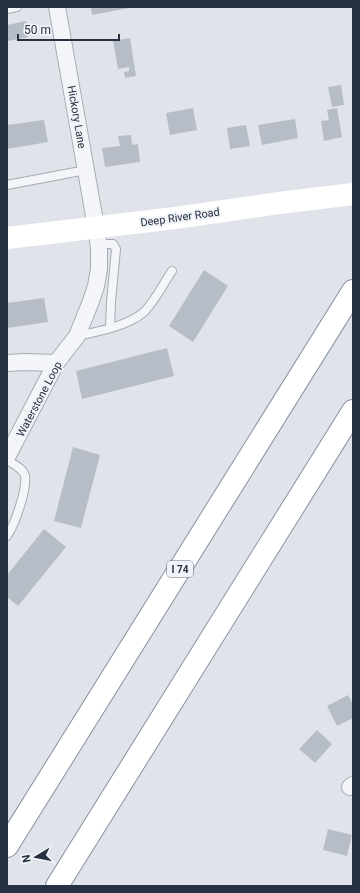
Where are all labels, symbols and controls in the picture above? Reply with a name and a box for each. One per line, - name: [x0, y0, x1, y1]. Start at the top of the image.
- scale bar: [18, 16, 119, 42]
- text: 50 m: [24, 23, 51, 37]
- street label: Hickory Lane: [65, 85, 88, 150]
- street label: Deep River Road: [140, 205, 221, 230]
- street label: Waterstone Loop: [14, 359, 65, 439]
- road number: I 74: [167, 561, 193, 577]
- north arrow: [16, 837, 56, 877]
- text: N: [20, 853, 34, 864]

